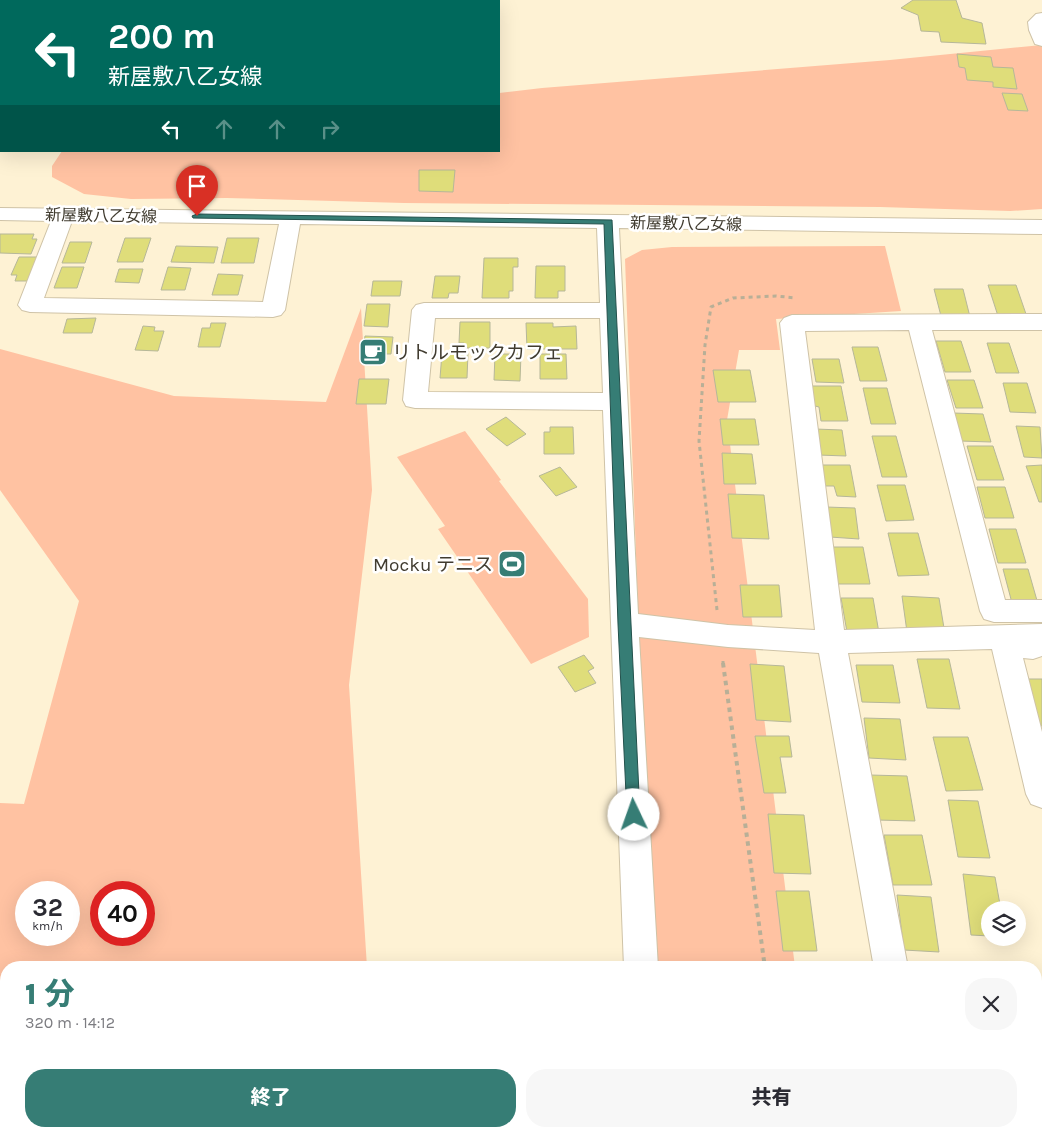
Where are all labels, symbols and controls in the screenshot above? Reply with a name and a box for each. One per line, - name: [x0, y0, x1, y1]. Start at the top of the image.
- text: 200 m: [108, 16, 216, 57]
- icon: left: [25, 20, 90, 85]
- text: 新屋敷八乙女線: [108, 64, 262, 90]
- icon: left: [157, 115, 185, 143]
- icon: ahead: [210, 115, 238, 143]
- icon: ahead: [263, 115, 291, 143]
- icon: right: [316, 115, 344, 143]
- pin: [176, 165, 218, 216]
- icon: arrive: [183, 172, 211, 200]
- street label: 新屋敷八乙女線: [45, 205, 157, 226]
- street label: 新屋敷八乙女線: [630, 213, 742, 234]
- cafe icon: リトルモックカフェ: [358, 337, 388, 367]
- place label: リトルモックカフェ: [392, 342, 563, 364]
- sports icon: Mocku テニス: [497, 549, 527, 579]
- place label: Mocku テニス: [373, 554, 493, 576]
- position arrow: [607, 788, 659, 840]
- speed limit sign: 40: [90, 881, 155, 946]
- text: 32: [32, 893, 63, 922]
- map controls: [981, 901, 1026, 946]
- button: layers: [981, 901, 1026, 946]
- text: km/h: [32, 919, 63, 933]
- text: 1 分: [25, 976, 75, 1012]
- button: close: [965, 978, 1017, 1030]
- text: 320 m · 14:12: [25, 1013, 115, 1032]
- button: 終了: [25, 1069, 516, 1127]
- button: 共有: [526, 1069, 1017, 1127]

